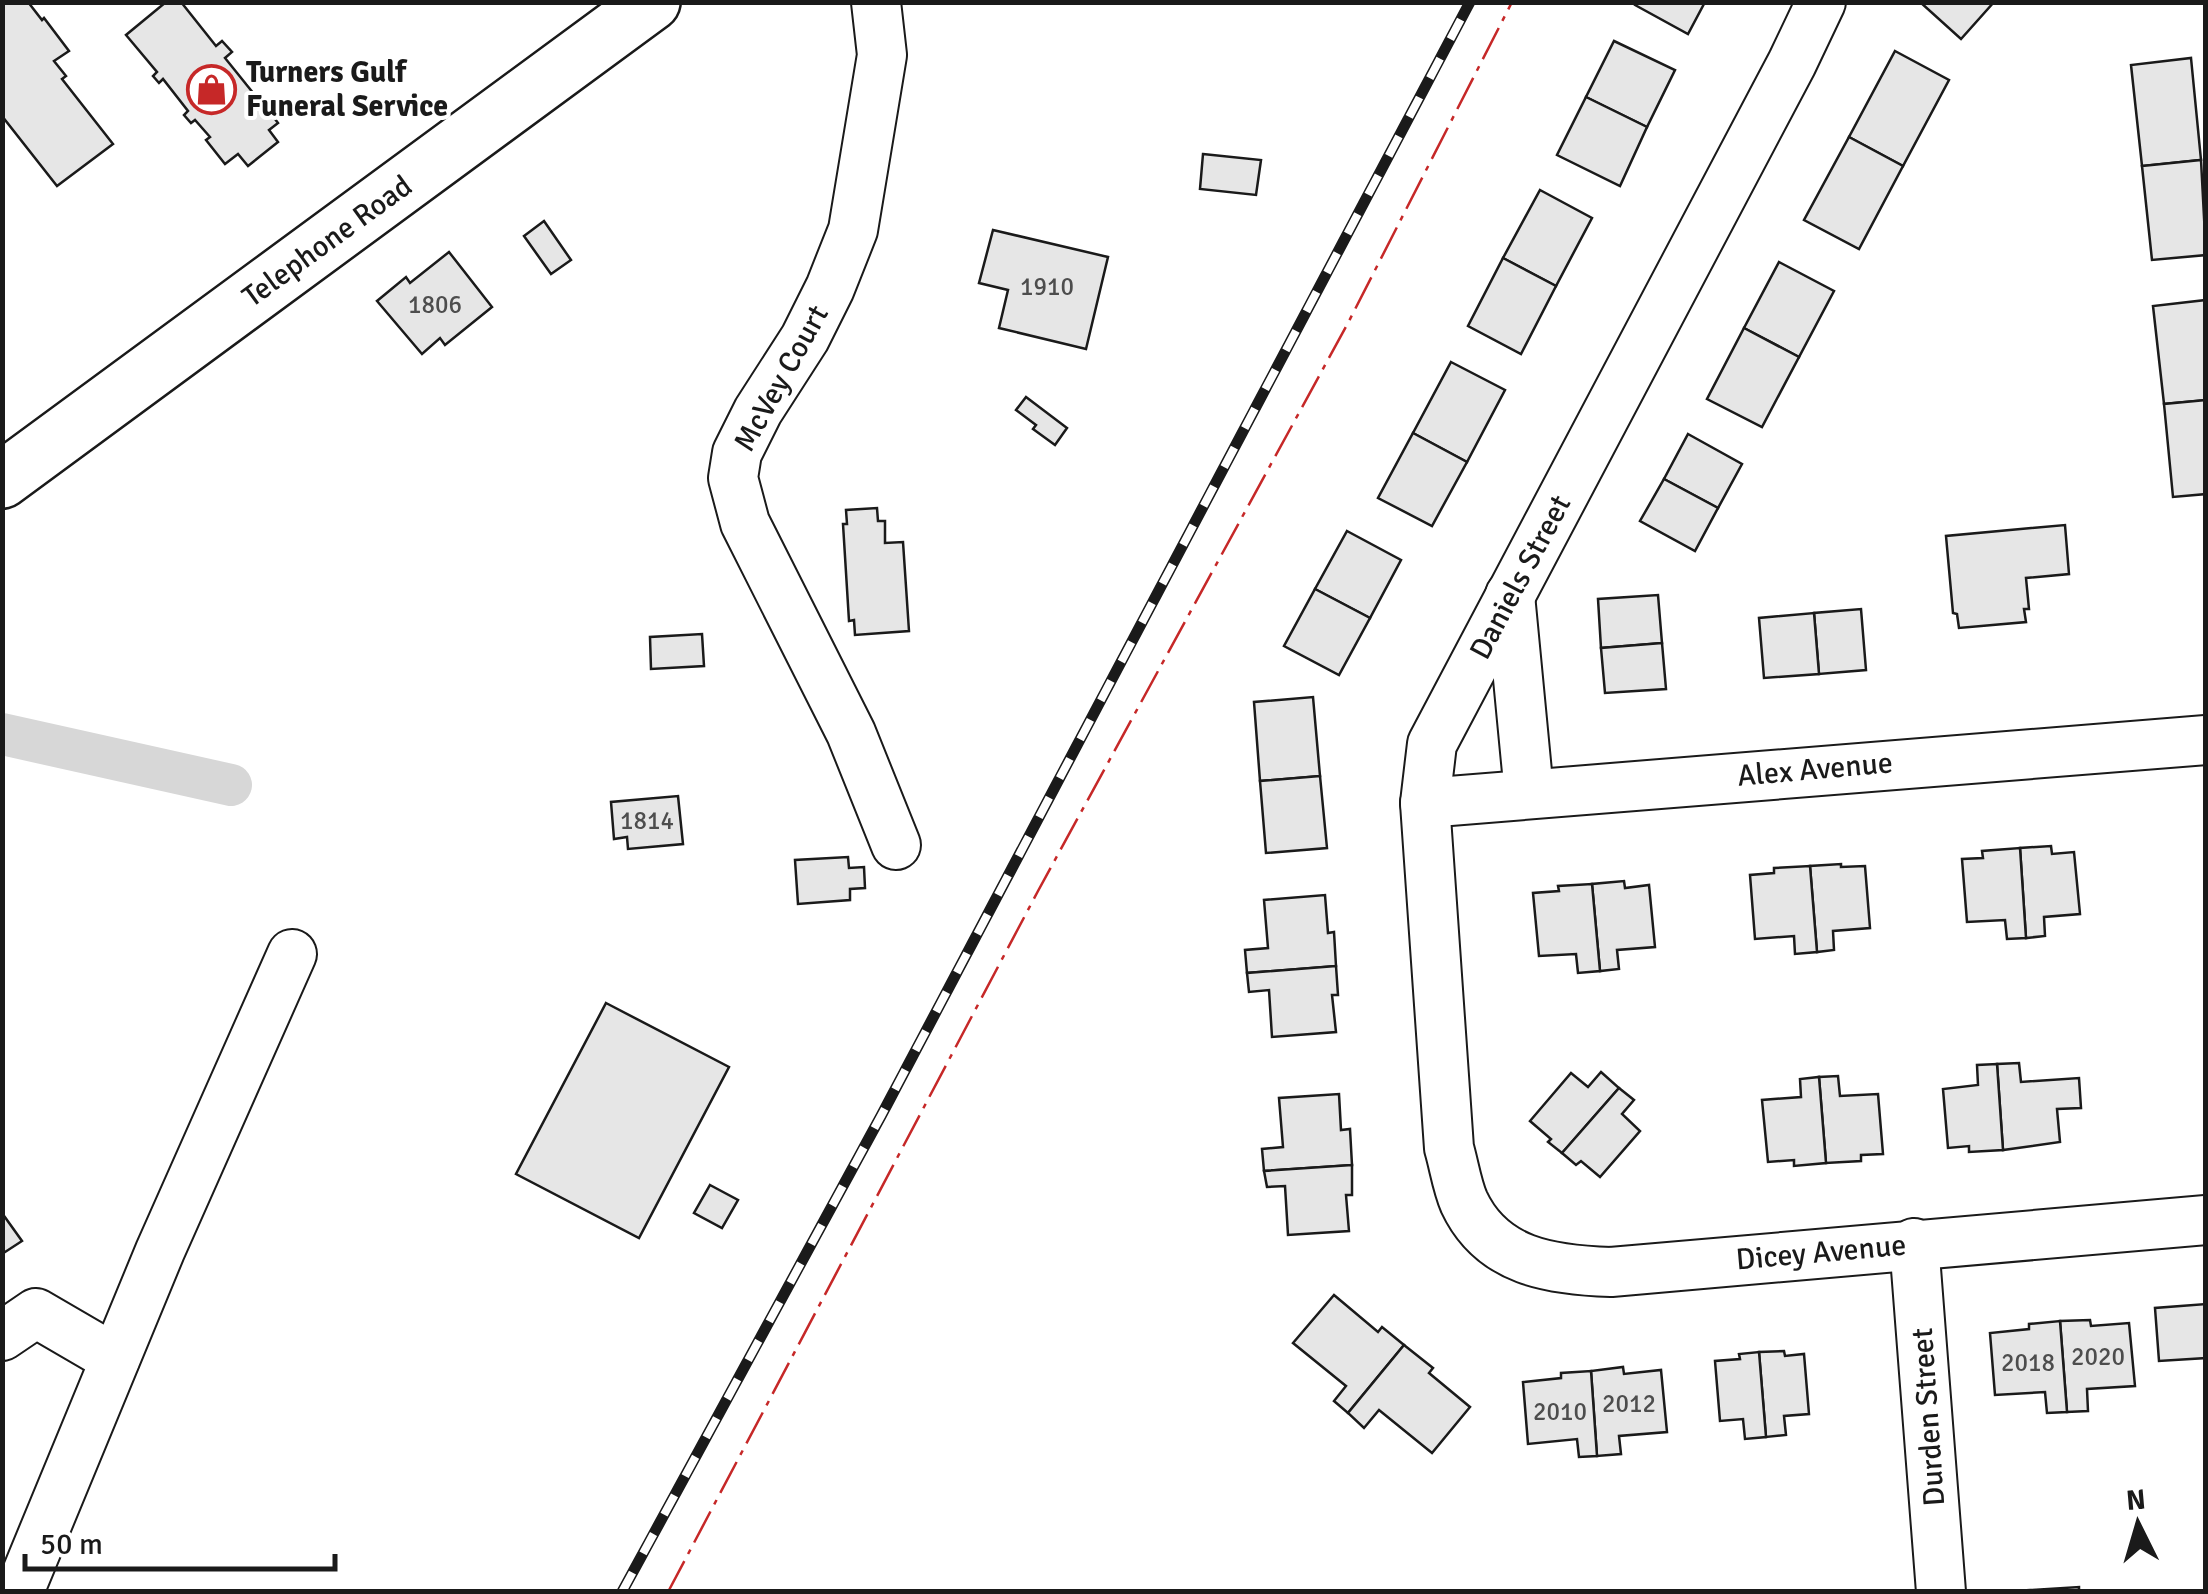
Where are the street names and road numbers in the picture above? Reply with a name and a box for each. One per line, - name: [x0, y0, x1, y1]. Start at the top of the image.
- street label: Telephone Road: [235, 167, 419, 315]
- street label: McVey Court: [726, 299, 837, 458]
- street label: Daniels Street: [1462, 489, 1579, 666]
- street label: Alex Avenue: [1736, 744, 1894, 795]
- street label: Dicey Avenue: [1734, 1227, 1908, 1278]
- street label: Durden Street: [1904, 1327, 1953, 1507]

